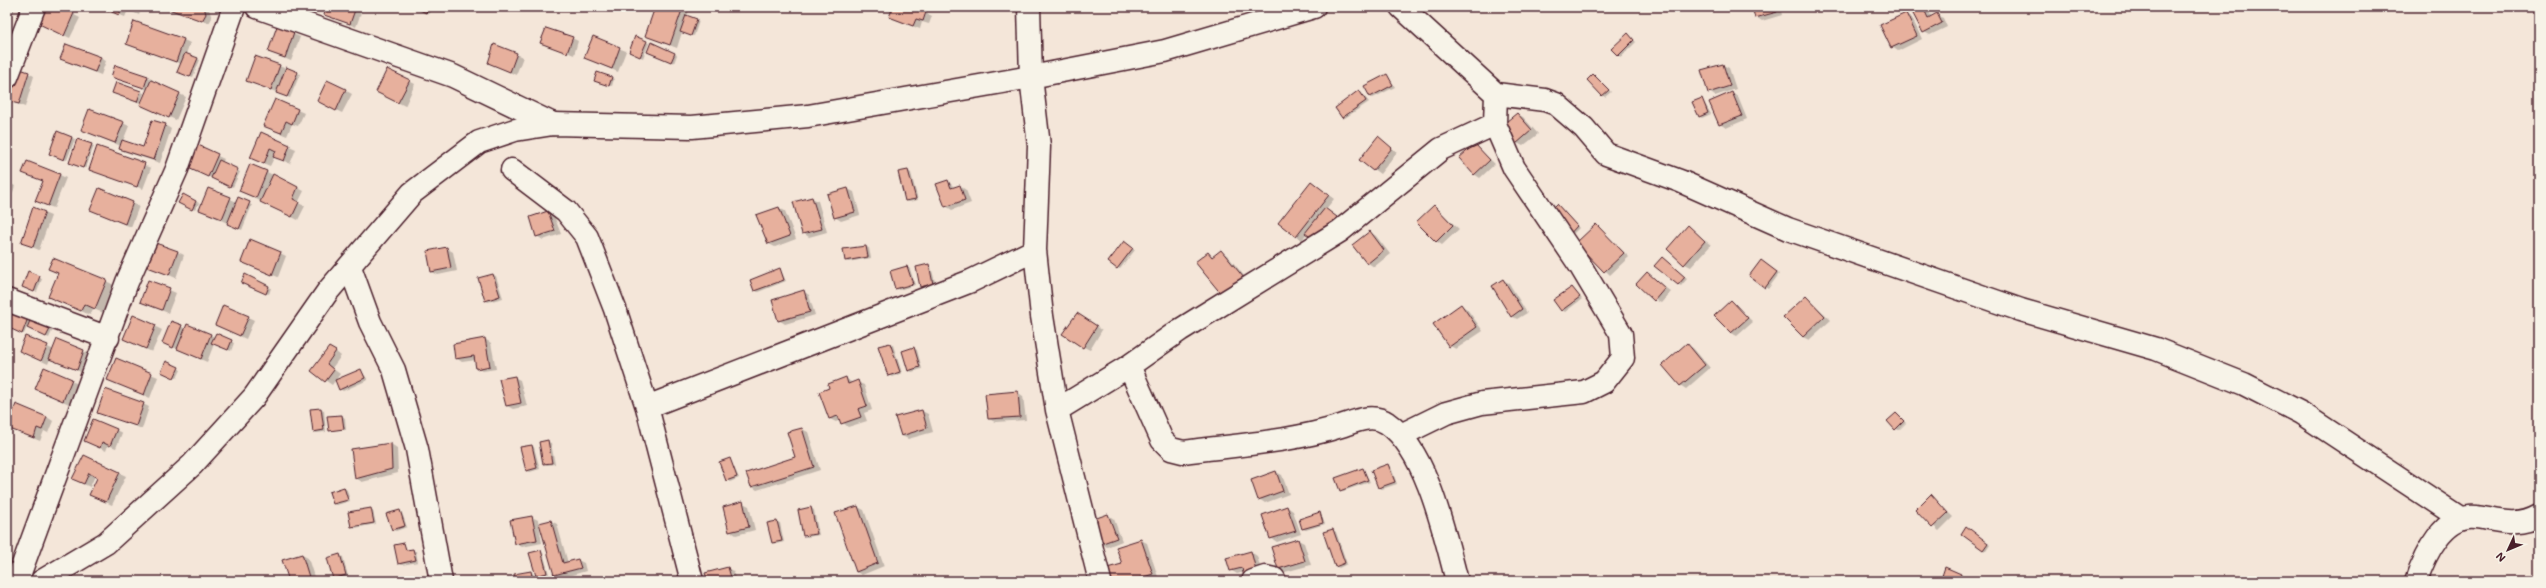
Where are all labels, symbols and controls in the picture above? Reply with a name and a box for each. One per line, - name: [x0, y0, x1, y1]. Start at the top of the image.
- north arrow: [2488, 530, 2528, 570]
- text: N: [2492, 549, 2509, 566]

